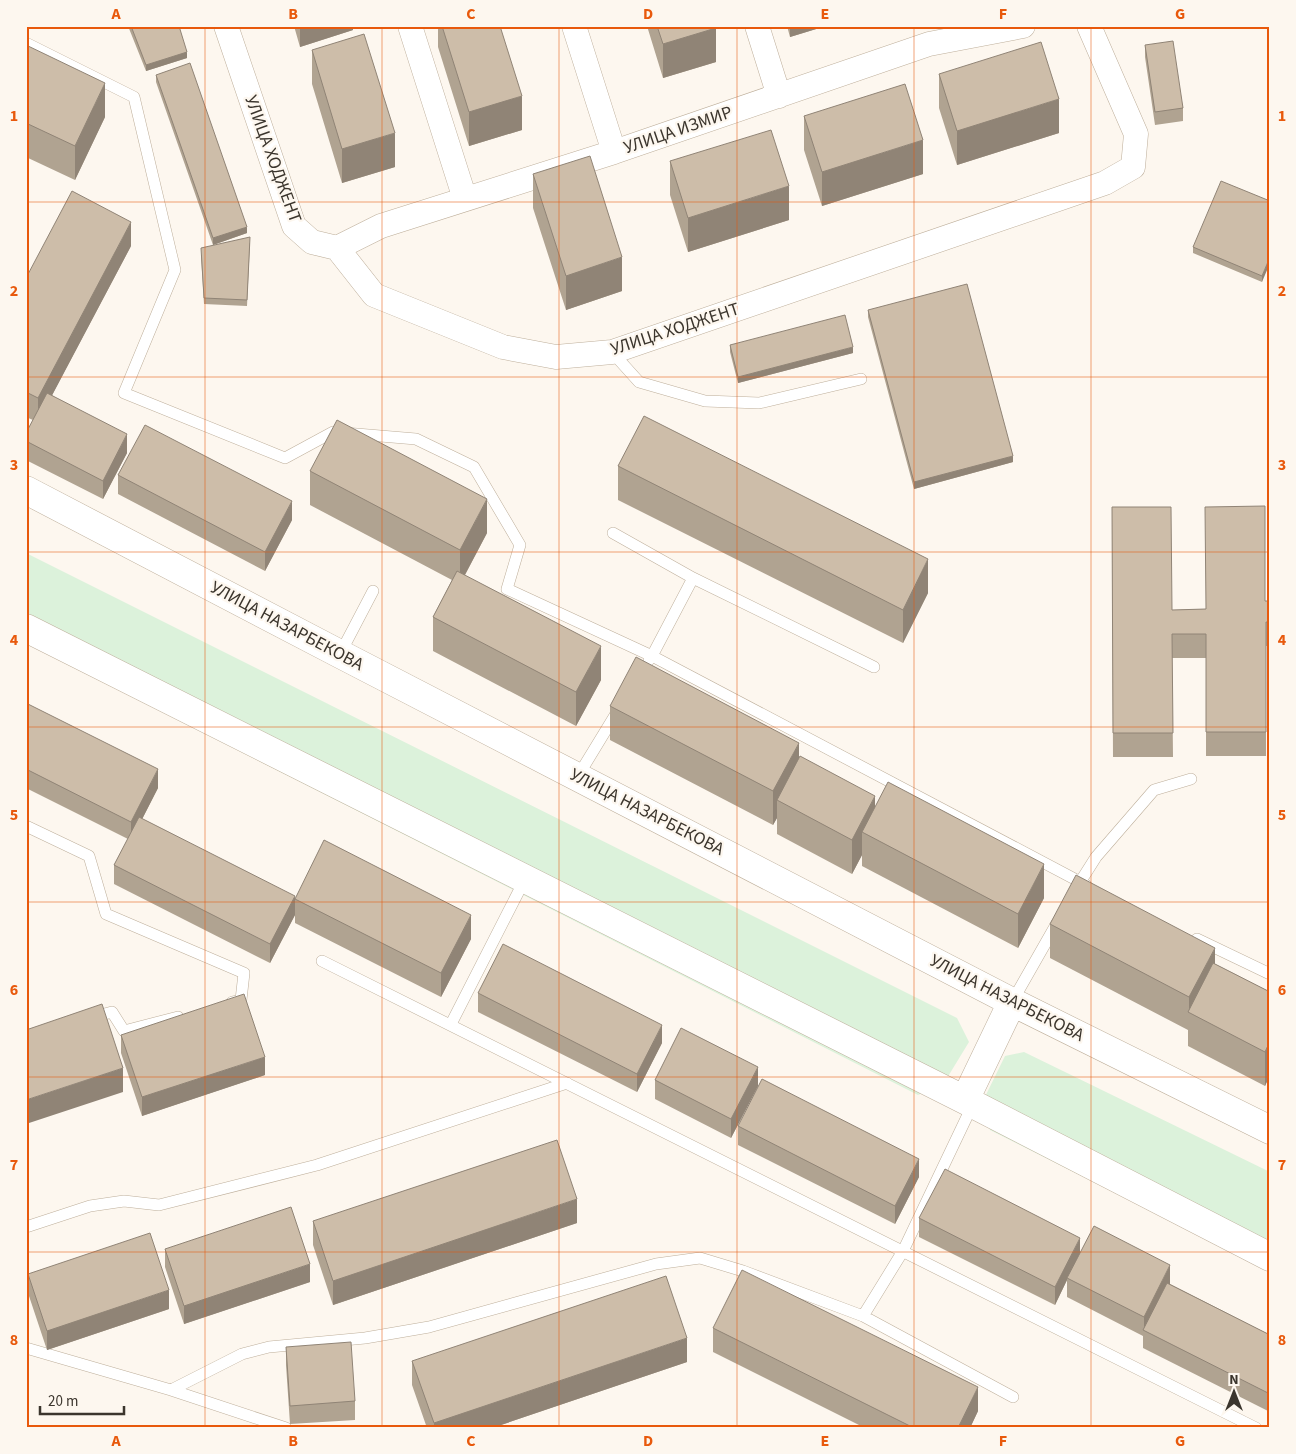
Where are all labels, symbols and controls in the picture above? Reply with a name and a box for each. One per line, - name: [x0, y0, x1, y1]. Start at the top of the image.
- text: A: [110, 3, 121, 25]
- text: B: [288, 3, 298, 25]
- text: C: [466, 3, 476, 25]
- text: D: [643, 3, 653, 25]
- text: E: [821, 3, 829, 25]
- text: F: [999, 3, 1007, 25]
- text: G: [1175, 3, 1185, 25]
- street label: УЛИЦА ХОДЖЕНТ: [238, 92, 308, 227]
- street label: УЛИЦА ИЗМИР: [620, 100, 736, 160]
- text: 1: [10, 105, 18, 127]
- text: 1: [1278, 105, 1286, 127]
- text: 2: [10, 280, 18, 302]
- text: 2: [1278, 280, 1286, 302]
- street label: УЛИЦА ХОДЖЕНТ: [607, 296, 743, 362]
- text: 3: [10, 454, 18, 476]
- text: 3: [1278, 454, 1286, 476]
- street label: УЛИЦА НАЗАРБЕКОВА: [206, 575, 368, 677]
- text: 4: [10, 629, 19, 651]
- text: 4: [1278, 629, 1287, 651]
- street label: УЛИЦА НАЗАРБЕКОВА: [566, 762, 729, 862]
- text: 5: [10, 804, 18, 826]
- text: 5: [1278, 804, 1286, 826]
- street label: УЛИЦА НАЗАРБЕКОВА: [926, 948, 1089, 1048]
- text: 6: [10, 979, 18, 1001]
- text: 6: [1278, 979, 1286, 1001]
- text: 7: [10, 1154, 18, 1176]
- text: 7: [1278, 1154, 1286, 1176]
- text: 8: [10, 1329, 18, 1351]
- text: 8: [1278, 1329, 1286, 1351]
- north arrow: [1208, 1366, 1258, 1416]
- text: N: [1229, 1370, 1239, 1390]
- scale bar: [40, 1384, 124, 1416]
- text: 20 m: [48, 1391, 78, 1412]
- text: A: [110, 1430, 121, 1452]
- text: B: [288, 1430, 298, 1452]
- text: C: [466, 1430, 476, 1452]
- text: D: [643, 1430, 653, 1452]
- text: E: [821, 1430, 829, 1452]
- text: F: [999, 1430, 1007, 1452]
- text: G: [1175, 1430, 1185, 1452]

